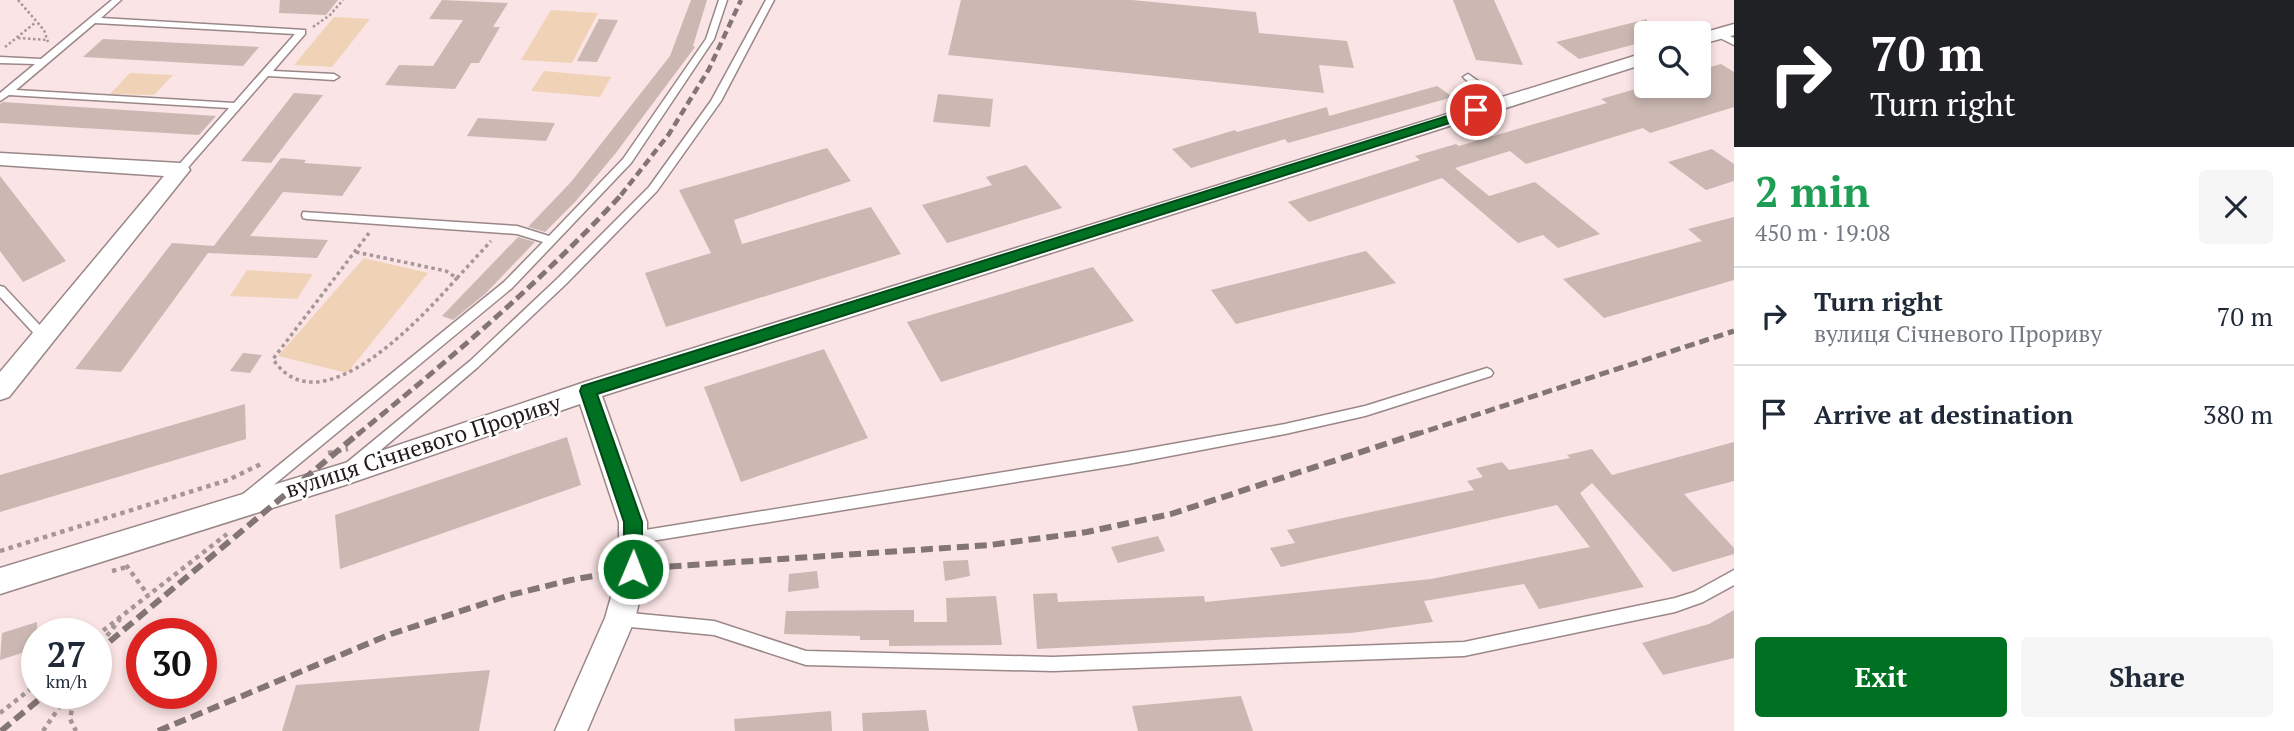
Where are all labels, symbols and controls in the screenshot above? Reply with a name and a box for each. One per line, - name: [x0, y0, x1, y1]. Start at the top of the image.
- text: 70 m: [1870, 20, 1984, 85]
- map controls: [1634, 21, 1711, 98]
- button: search: [1634, 21, 1711, 98]
- icon: right: [1755, 28, 1846, 119]
- pin: [1446, 80, 1506, 140]
- text: Turn right: [1870, 83, 2016, 125]
- icon: arrive: [1457, 91, 1495, 129]
- text: 2 min: [1755, 163, 1870, 219]
- button: close: [2199, 170, 2273, 244]
- text: 450 m · 19:08: [1755, 217, 1890, 248]
- text: Turn right: [1814, 284, 1943, 318]
- icon: right: [1755, 297, 1793, 335]
- text: 70 m: [2217, 299, 2273, 333]
- text: вулиця Січневого Прориву: [1814, 318, 2102, 349]
- street label: вулиця Січневого Прориву: [281, 386, 565, 505]
- icon: arrive: [1755, 395, 1793, 433]
- text: Arrive at destination: [1814, 397, 2073, 431]
- text: 380 m: [2203, 397, 2273, 431]
- position arrow: [596, 532, 670, 606]
- speed limit sign: 30: [126, 618, 217, 709]
- text: 27: [47, 631, 86, 677]
- button: Exit: [1755, 637, 2007, 717]
- button: Share: [2021, 637, 2273, 717]
- text: km/h: [46, 669, 87, 693]

